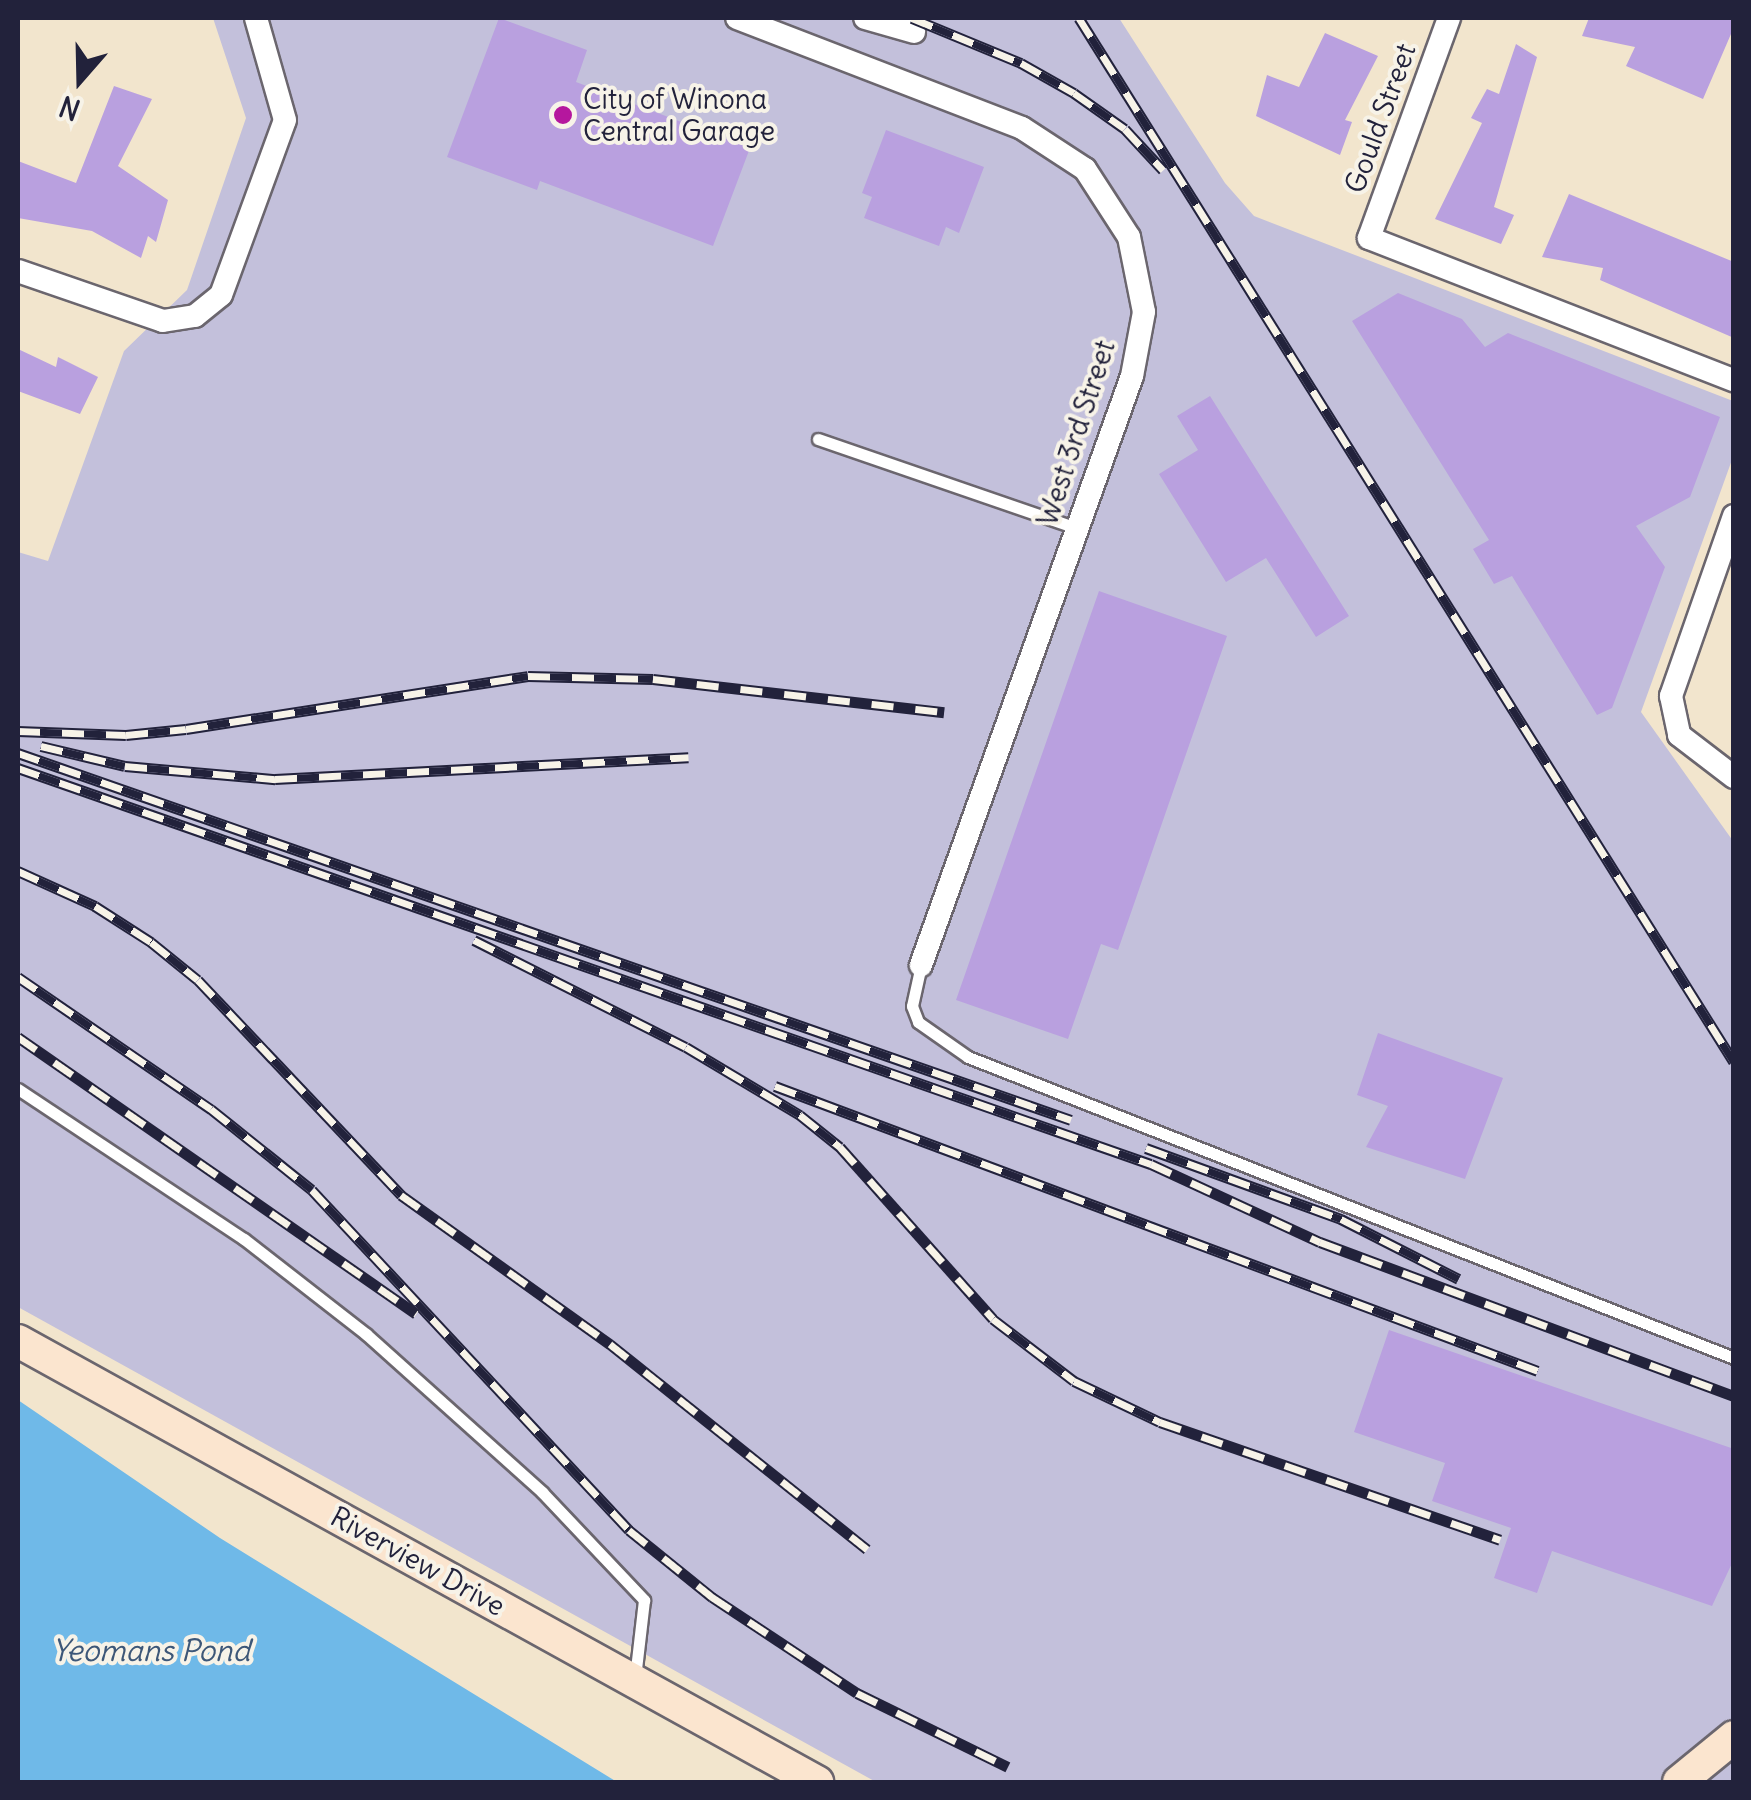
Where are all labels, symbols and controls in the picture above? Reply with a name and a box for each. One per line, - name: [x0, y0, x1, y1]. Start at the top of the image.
- north arrow: [30, 30, 130, 130]
- street label: Gould Street: [1337, 39, 1423, 197]
- place label: City of Winona Central Garage: [583, 82, 775, 148]
- text: N: [54, 88, 85, 128]
- marker: City of Winona Central Garage: [552, 104, 574, 126]
- street label: West 3rd Street: [1030, 336, 1122, 530]
- street label: Riverview Drive: [325, 1499, 511, 1623]
- water label: Yeomans Pond: [52, 1632, 250, 1668]

